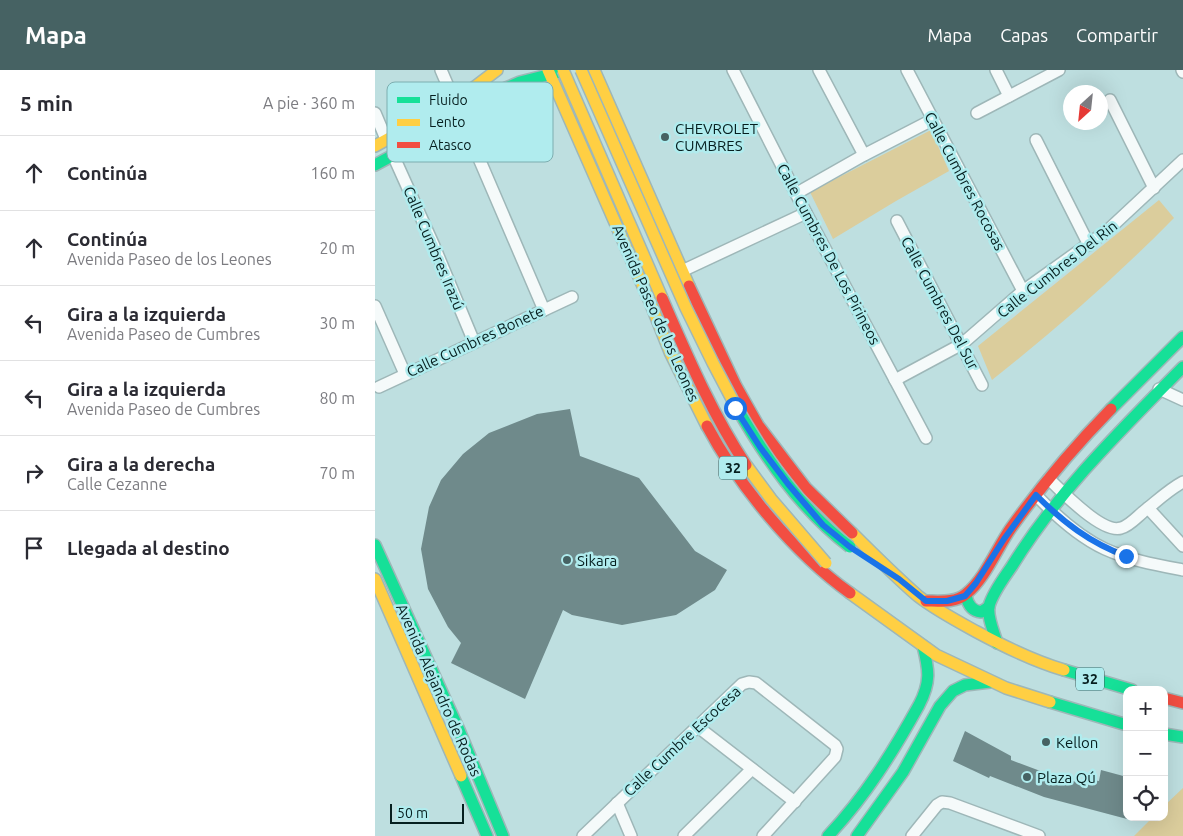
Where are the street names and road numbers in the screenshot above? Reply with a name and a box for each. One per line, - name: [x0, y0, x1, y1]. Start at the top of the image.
- street label: Calle Cumbres Rocosas: [921, 109, 1009, 253]
- street label: Calle Cumbres De Los Pirineos: [774, 161, 884, 347]
- street label: Calle Cumbres Irazú: [400, 184, 468, 312]
- street label: Calle Cumbres Del Rin: [994, 217, 1120, 321]
- street label: Avenida Paseo de los Leones: [609, 222, 703, 404]
- street label: Calle Cumbres Del Sur: [898, 234, 982, 373]
- street label: Calle Cumbres Bonete: [404, 302, 546, 380]
- road number: 32: [719, 456, 747, 479]
- street label: Avenida Alejandro de Rodas: [393, 601, 485, 779]
- road number: 32: [1076, 668, 1104, 690]
- street label: Calle Cumbre Escocesa: [620, 683, 744, 799]

